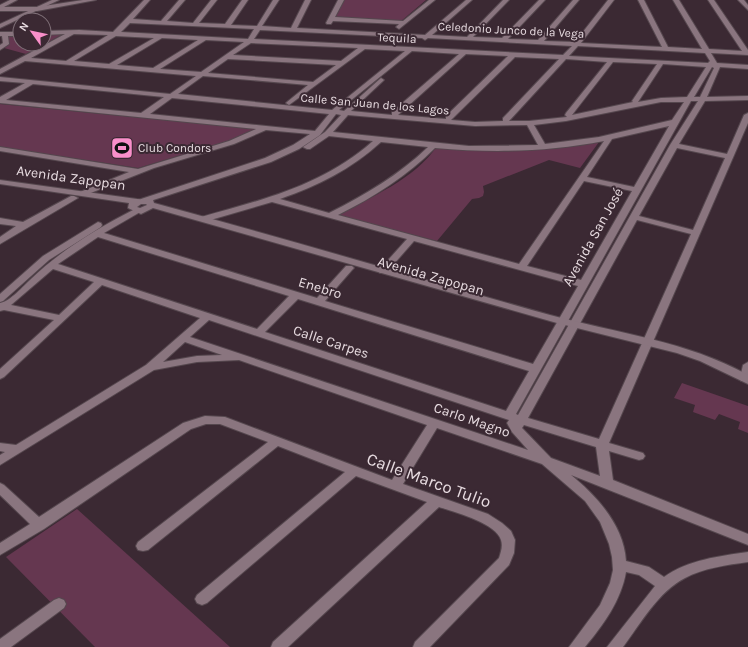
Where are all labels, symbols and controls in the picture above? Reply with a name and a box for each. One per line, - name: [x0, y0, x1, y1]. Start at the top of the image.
- north arrow: [12, 12, 52, 52]
- street label: Celedonio Junco de la Vega: [437, 19, 585, 41]
- text: N: [16, 20, 32, 34]
- street label: Tequila: [377, 30, 417, 46]
- street label: Calle San Juan de los Lagos: [300, 91, 450, 117]
- sports icon: Club Condors: [109, 135, 135, 161]
- place label: Club Condors: [138, 141, 211, 155]
- street label: Avenida Zapopan: [15, 162, 127, 194]
- street label: Avenida San José: [559, 185, 627, 289]
- street label: Avenida Zapopan: [376, 253, 486, 299]
- street label: Enebro: [296, 273, 344, 303]
- street label: Calle Carpes: [291, 322, 371, 362]
- street label: Carlo Magno: [431, 399, 513, 441]
- street label: Calle Marco Tulio: [364, 448, 494, 512]

